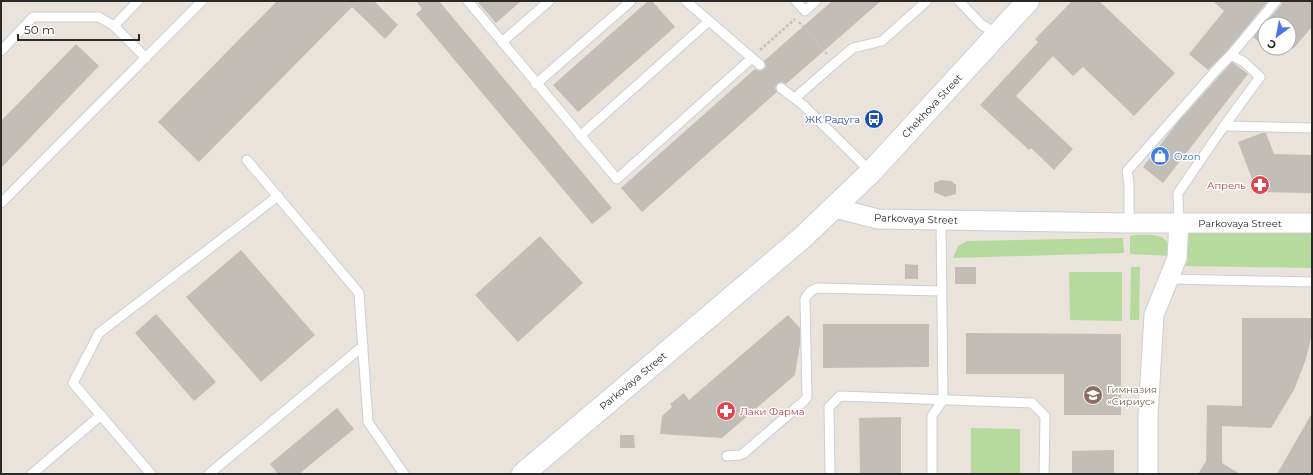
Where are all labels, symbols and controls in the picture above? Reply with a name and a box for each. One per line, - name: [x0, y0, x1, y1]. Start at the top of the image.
- scale bar: [18, 16, 139, 42]
- north arrow: [1257, 16, 1297, 56]
- text: 50 m: [24, 22, 55, 37]
- text: С: [1265, 36, 1279, 53]
- street label: Chekhova Street: [899, 71, 965, 141]
- bus stop icon: ЖК Радуга: [863, 108, 885, 130]
- place label: ЖК Радуга: [805, 113, 860, 126]
- shop icon: Ozon: [1149, 145, 1171, 167]
- place label: Ozon: [1174, 150, 1200, 163]
- pharmacy icon: Апрель: [1249, 174, 1271, 196]
- place label: Апрель: [1207, 179, 1246, 192]
- street label: Parkovaya Street: [874, 211, 958, 227]
- street label: Parkovaya Street: [1198, 217, 1282, 230]
- street label: Parkovaya Street: [597, 349, 669, 413]
- place label: Гимназия «Сириус»: [1107, 383, 1157, 408]
- school or university icon: Гимназия «Сириус»: [1082, 384, 1104, 406]
- pharmacy icon: Лаки Фарма: [715, 400, 737, 422]
- place label: Лаки Фарма: [740, 405, 805, 418]

